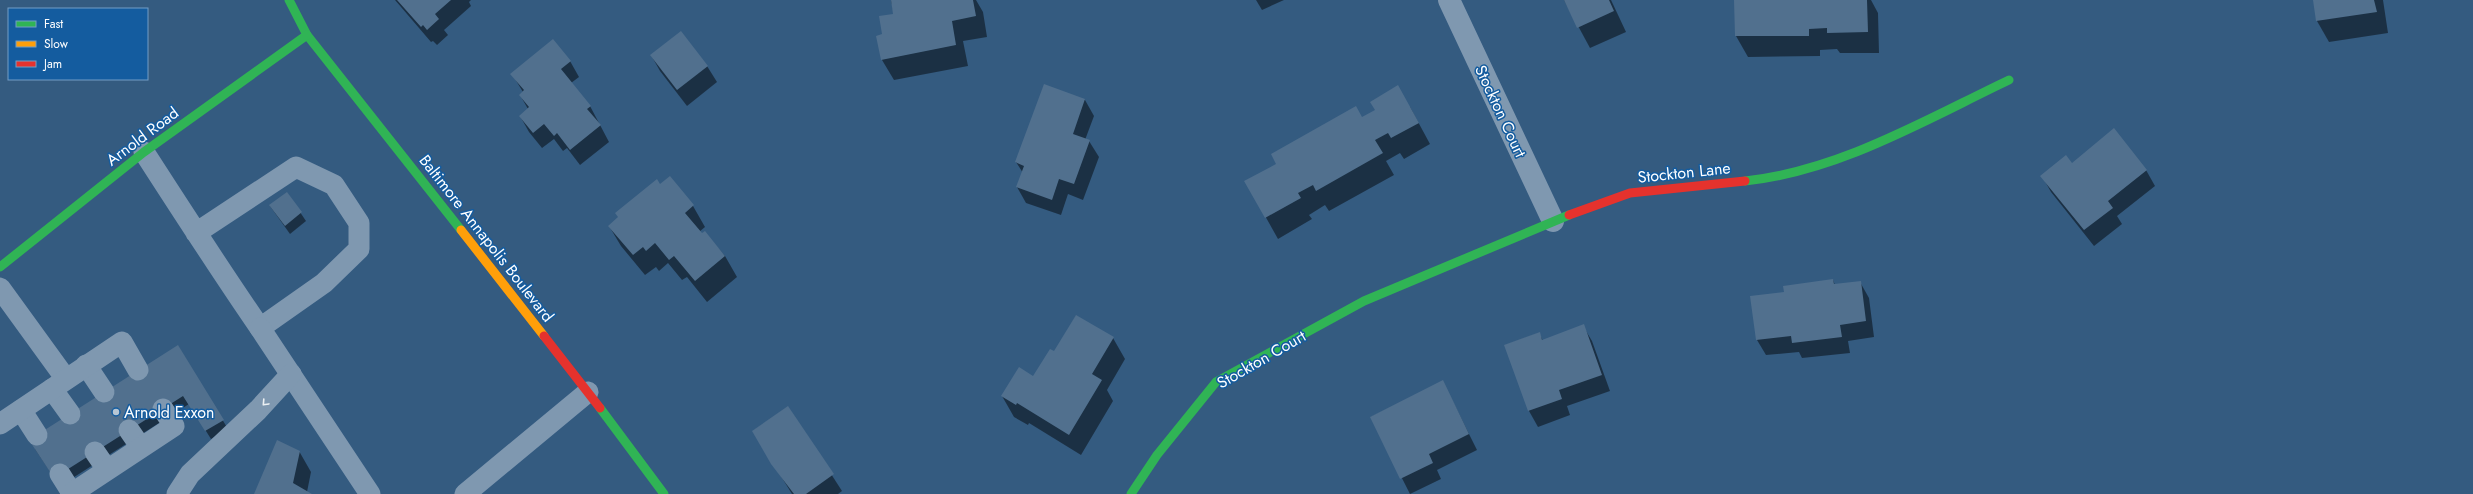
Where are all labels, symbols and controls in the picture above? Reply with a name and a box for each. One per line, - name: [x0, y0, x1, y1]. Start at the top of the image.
- legend: [8, 8, 148, 80]
- text: Fast: [44, 15, 63, 33]
- text: Slow: [44, 35, 69, 53]
- text: Jam: [42, 55, 62, 73]
- street label: Stockton Court: [1469, 61, 1532, 161]
- street label: Arnold Road: [101, 102, 183, 171]
- street label: Baltimore Annapolis Boulevard: [414, 150, 559, 327]
- street label: Stockton Lane: [1636, 156, 1732, 189]
- street label: Stockton Court: [1213, 325, 1310, 394]
- one-way arrow: [262, 398, 270, 406]
- place label: Arnold Exxon: [124, 401, 214, 424]
- marker: Arnold Exxon: [111, 407, 121, 417]

